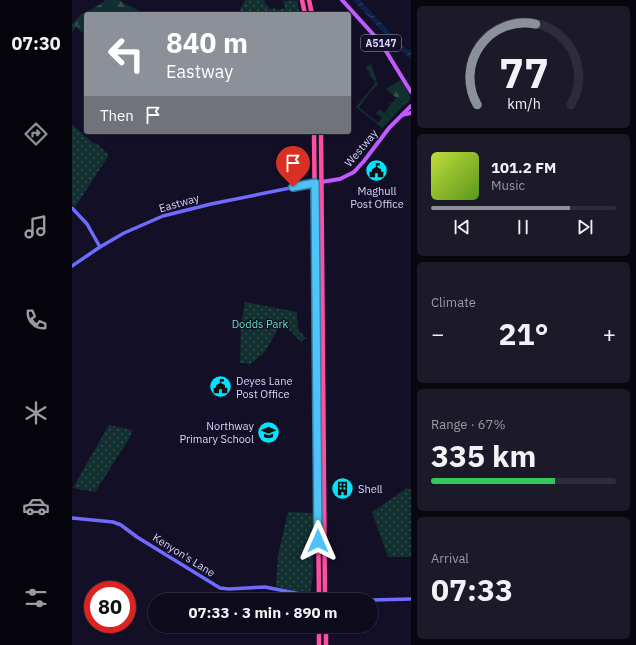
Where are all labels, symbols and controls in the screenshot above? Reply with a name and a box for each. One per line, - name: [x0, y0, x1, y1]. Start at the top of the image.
- text: 840 m: [166, 24, 248, 61]
- icon: left: [100, 28, 152, 80]
- text: 07:30: [11, 32, 61, 55]
- road number: A5147: [361, 35, 401, 51]
- text: 77: [499, 45, 548, 99]
- text: Eastway: [166, 60, 233, 83]
- text: km/h: [507, 93, 540, 112]
- icon: arrive: [142, 104, 164, 126]
- text: Then: [100, 106, 134, 125]
- icon: directions: [22, 120, 50, 148]
- street label: Westway: [341, 126, 381, 170]
- pin: [276, 146, 310, 187]
- icon: arrive: [282, 152, 304, 174]
- public building icon: Maghull Post Office: [364, 158, 390, 184]
- text: 101.2 FM: [491, 158, 556, 177]
- text: Music: [491, 177, 525, 194]
- place label: Maghull Post Office: [350, 184, 404, 211]
- street label: Eastway: [157, 190, 201, 215]
- icon: music: [22, 213, 50, 241]
- icon: previous: [451, 216, 473, 238]
- icon: pause: [512, 216, 534, 238]
- icon: next: [574, 216, 596, 238]
- text: Climate: [431, 294, 476, 311]
- icon: phone: [22, 306, 50, 334]
- text: 21°: [498, 314, 549, 353]
- park label: Dodds Park: [232, 317, 288, 331]
- text: −: [431, 319, 444, 348]
- text: +: [603, 319, 616, 348]
- public building icon: Deyes Lane Post Office: [207, 374, 233, 400]
- place label: Deyes Lane Post Office: [236, 374, 292, 401]
- icon: climate: [22, 399, 50, 427]
- text: Range · 67%: [431, 416, 505, 433]
- place label: Northway Primary School: [179, 419, 255, 446]
- school or university icon: Northway Primary School: [256, 419, 282, 445]
- text: 335 km: [431, 436, 536, 475]
- building icon: Shell: [329, 476, 355, 502]
- place label: Shell: [358, 482, 383, 496]
- icon: car: [22, 492, 50, 520]
- position arrow: [297, 520, 339, 562]
- street label: Kenyon's Lane: [150, 530, 218, 580]
- text: Arrival: [431, 550, 469, 567]
- text: 07:33: [431, 570, 513, 609]
- speed limit sign: 80: [84, 581, 136, 633]
- icon: filters: [22, 584, 50, 612]
- text: 07:33 · 3 min · 890 m: [189, 603, 337, 622]

